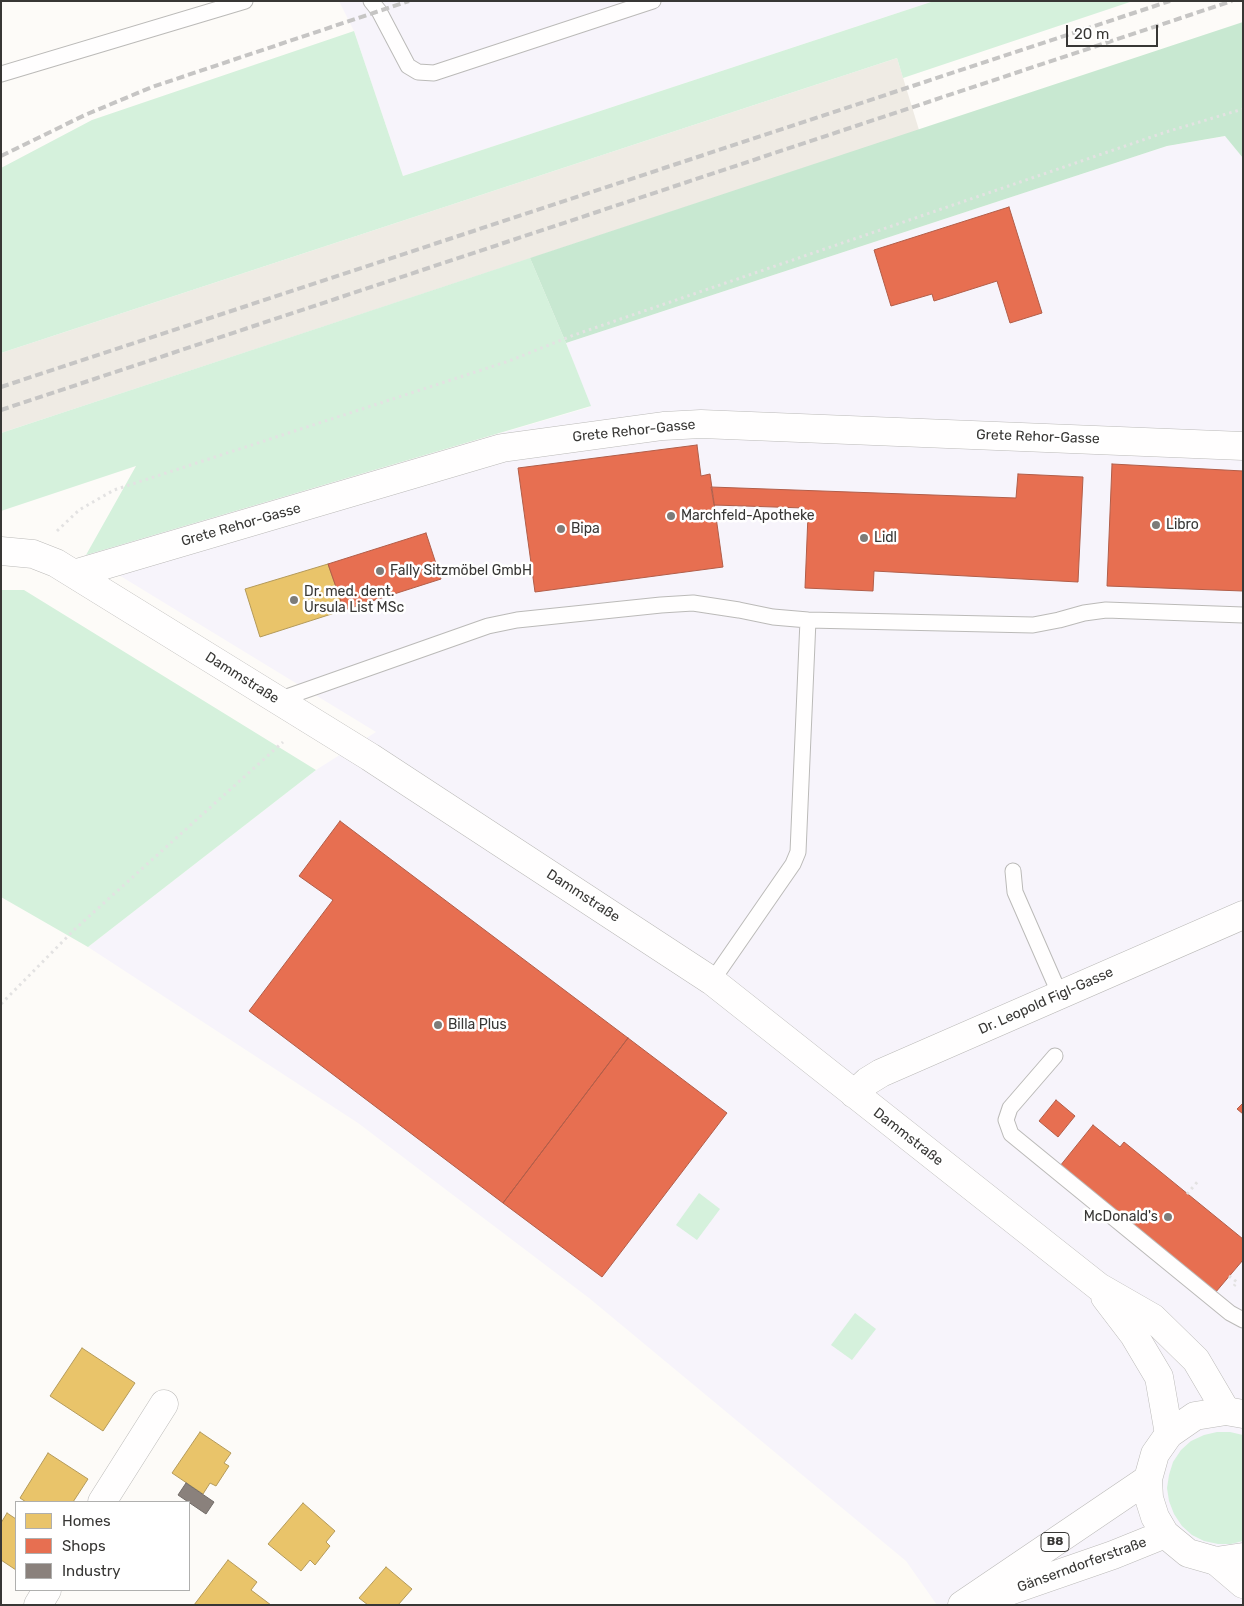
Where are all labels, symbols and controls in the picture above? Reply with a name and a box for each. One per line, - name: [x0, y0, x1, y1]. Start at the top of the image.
- scale bar: [1069, 15, 1162, 47]
- text: 20 m: [1074, 25, 1109, 43]
- street label: Grete Rehor-Gasse: [572, 416, 696, 446]
- street label: Grete Rehor-Gasse: [976, 426, 1100, 448]
- street label: Grete Rehor-Gasse: [179, 500, 303, 550]
- place label: Marchfeld-Apotheke: [681, 508, 815, 524]
- marker: Marchfeld-Apotheke: [665, 510, 677, 522]
- place label: Libro: [1166, 517, 1199, 533]
- marker: Libro: [1150, 519, 1162, 531]
- place label: Bipa: [571, 521, 600, 537]
- marker: Bipa: [555, 523, 567, 535]
- place label: Lidl: [874, 530, 897, 546]
- marker: Lidl: [858, 532, 870, 544]
- place label: Fally Sitzmöbel GmbH: [390, 563, 532, 579]
- marker: Fally Sitzmöbel GmbH: [374, 565, 386, 577]
- place label: Dr. med. dent. Ursula List MSc: [304, 584, 404, 616]
- marker: Dr. med. dent. Ursula List MSc: [288, 594, 300, 606]
- street label: Dammstraße: [202, 649, 282, 707]
- street label: Dammstraße: [543, 866, 623, 926]
- street label: Dr. Leopold Figl-Gasse: [976, 964, 1116, 1038]
- place label: Billa Plus: [448, 1017, 507, 1033]
- marker: Billa Plus: [432, 1019, 444, 1031]
- street label: Dammstraße: [870, 1105, 946, 1169]
- place label: McDonald's: [1084, 1209, 1158, 1225]
- marker: McDonald's: [1162, 1211, 1174, 1223]
- legend: [15, 1501, 190, 1591]
- text: Homes: [62, 1512, 111, 1530]
- road number: B8: [1041, 1532, 1069, 1551]
- street label: Gänserndorferstraße: [1015, 1534, 1149, 1596]
- text: Shops: [62, 1537, 106, 1555]
- text: Industry: [62, 1562, 121, 1580]

